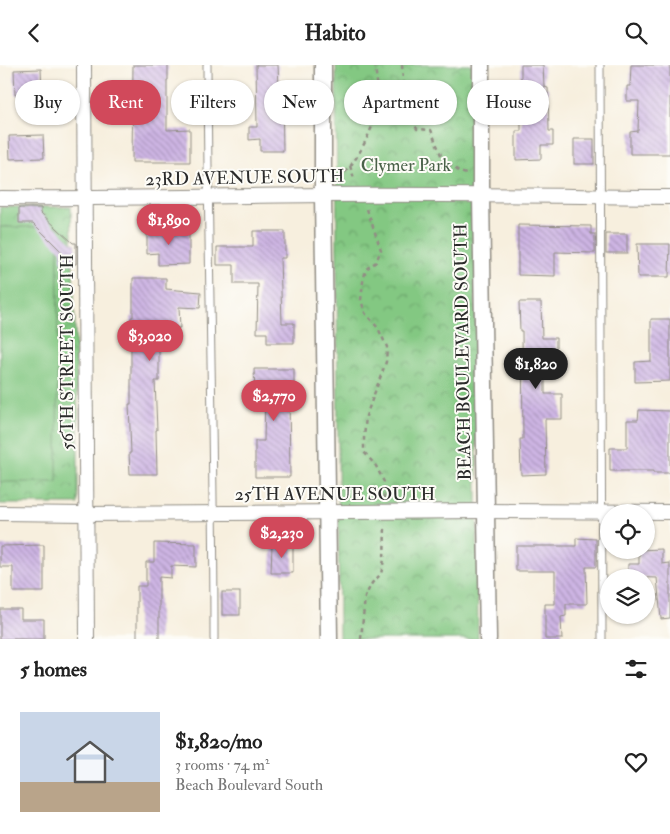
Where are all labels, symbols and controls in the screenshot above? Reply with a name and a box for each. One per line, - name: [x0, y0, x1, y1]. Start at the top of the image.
- icon: back: [20, 19, 48, 47]
- text: Habito: [304, 19, 366, 47]
- icon: search: [622, 19, 650, 47]
- chip: Buy: [15, 80, 80, 125]
- chip: Rent: [90, 80, 161, 125]
- chip: Filters: [171, 80, 254, 125]
- chip: New: [264, 80, 334, 125]
- chip: Apartment: [344, 80, 457, 125]
- chip: House: [467, 80, 549, 125]
- park label: Clymer Park: [361, 154, 452, 177]
- street label: 23RD AVENUE SOUTH: [145, 165, 345, 191]
- pin: $1,890: [128, 203, 210, 246]
- text: $1,890: [148, 210, 190, 230]
- street label: BEACH BOULEVARD SOUTH: [449, 223, 477, 481]
- street label: 56TH STREET SOUTH: [56, 254, 79, 450]
- pin: $3,020: [109, 319, 191, 362]
- text: $3,020: [128, 326, 172, 346]
- pin: $1,820: [495, 347, 577, 390]
- text: $1,820: [515, 354, 557, 374]
- pin: $2,770: [233, 379, 315, 422]
- text: $2,770: [252, 386, 296, 406]
- street label: 25TH AVENUE SOUTH: [235, 483, 435, 506]
- map controls: [600, 504, 655, 624]
- button: locate: [600, 504, 655, 559]
- pin: $2,230: [241, 517, 323, 559]
- text: $2,230: [260, 523, 304, 543]
- button: layers: [600, 569, 655, 624]
- icon: filters: [622, 655, 650, 683]
- text: 5 homes: [20, 656, 87, 683]
- text: $1,820/mo: [175, 728, 262, 755]
- icon: home: [60, 732, 120, 792]
- icon: heart: [622, 748, 650, 776]
- text: 3 rooms · 74 m²: [175, 755, 269, 775]
- text: Beach Boulevard South: [175, 775, 323, 795]

